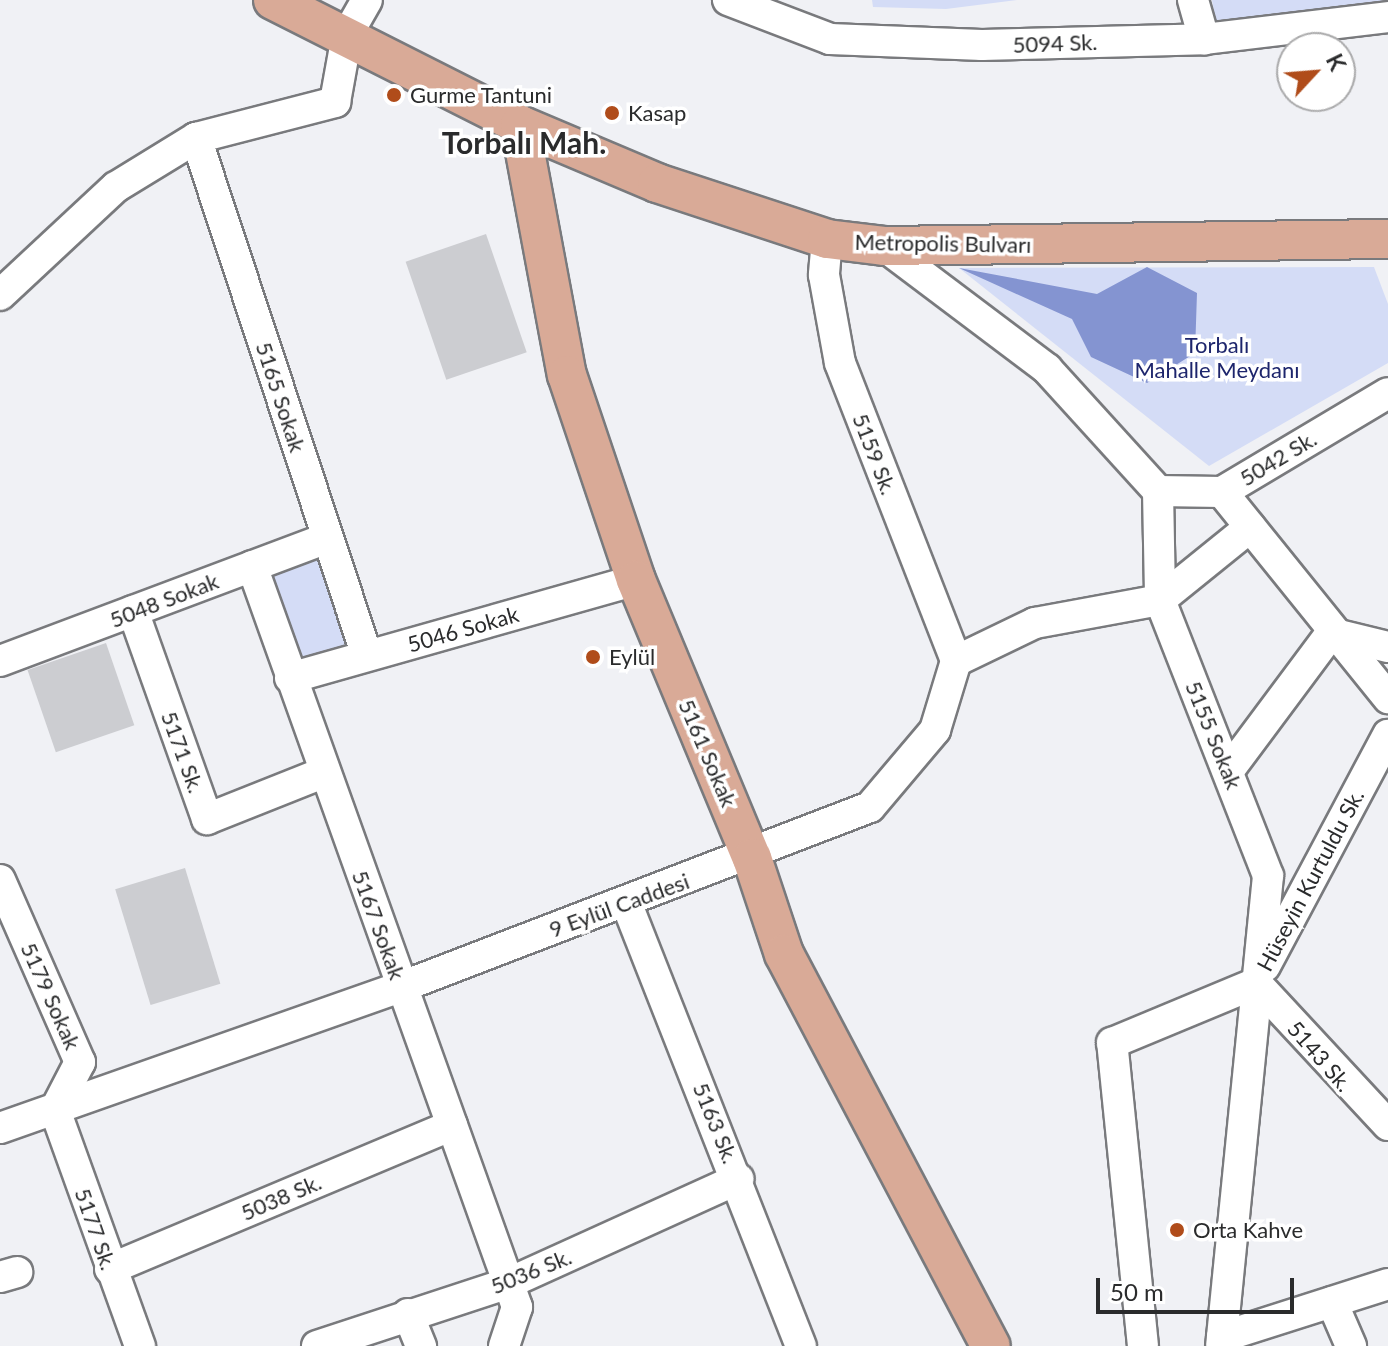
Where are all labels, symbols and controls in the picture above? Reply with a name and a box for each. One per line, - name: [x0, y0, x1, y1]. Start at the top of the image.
- street label: 5094 Sk.: [1012, 28, 1098, 58]
- north arrow: [1276, 32, 1356, 112]
- text: K: [1321, 49, 1352, 75]
- place label: Gurme Tantuni: [410, 82, 553, 108]
- marker: Gurme Tantuni: [385, 86, 403, 104]
- place label: Kasap: [628, 100, 686, 126]
- marker: Kasap: [603, 104, 621, 122]
- district label: Torbalı Mah.: [442, 124, 606, 160]
- street label: Metropolis Bulvarı: [854, 228, 1032, 258]
- park label: Torbalı Mahalle Meydanı: [1134, 331, 1300, 382]
- street label: 5165 Sokak: [251, 339, 311, 455]
- street label: 5159 Sk.: [847, 410, 903, 498]
- street label: 5042 Sk.: [1235, 425, 1321, 491]
- street label: 5048 Sokak: [106, 567, 222, 633]
- street label: 5046 Sokak: [404, 601, 522, 657]
- place label: Eylül: [609, 644, 655, 670]
- marker: Eylül: [584, 648, 602, 666]
- street label: 5155 Sokak: [1180, 677, 1248, 793]
- street label: 5161 Sokak: [674, 695, 742, 811]
- street label: 5171 Sk.: [156, 708, 210, 796]
- street label: Hüseyin Kurtuldu Sk.: [1251, 785, 1369, 975]
- street label: 5167 Sokak: [347, 867, 411, 983]
- street label: 9 Eylül Caddesi: [545, 867, 693, 943]
- street label: 5179 Sokak: [16, 938, 86, 1054]
- street label: 5143 Sk.: [1282, 1015, 1358, 1097]
- street label: 5163 Sk.: [688, 1079, 744, 1167]
- street label: 5038 Sk.: [237, 1168, 325, 1226]
- street label: 5177 Sk.: [70, 1185, 122, 1273]
- place label: Orta Kahve: [1193, 1217, 1303, 1243]
- marker: Orta Kahve: [1168, 1221, 1186, 1239]
- street label: 5036 Sk.: [487, 1243, 575, 1299]
- scale bar: [1100, 1262, 1298, 1312]
- text: 50 m: [1110, 1277, 1164, 1306]

